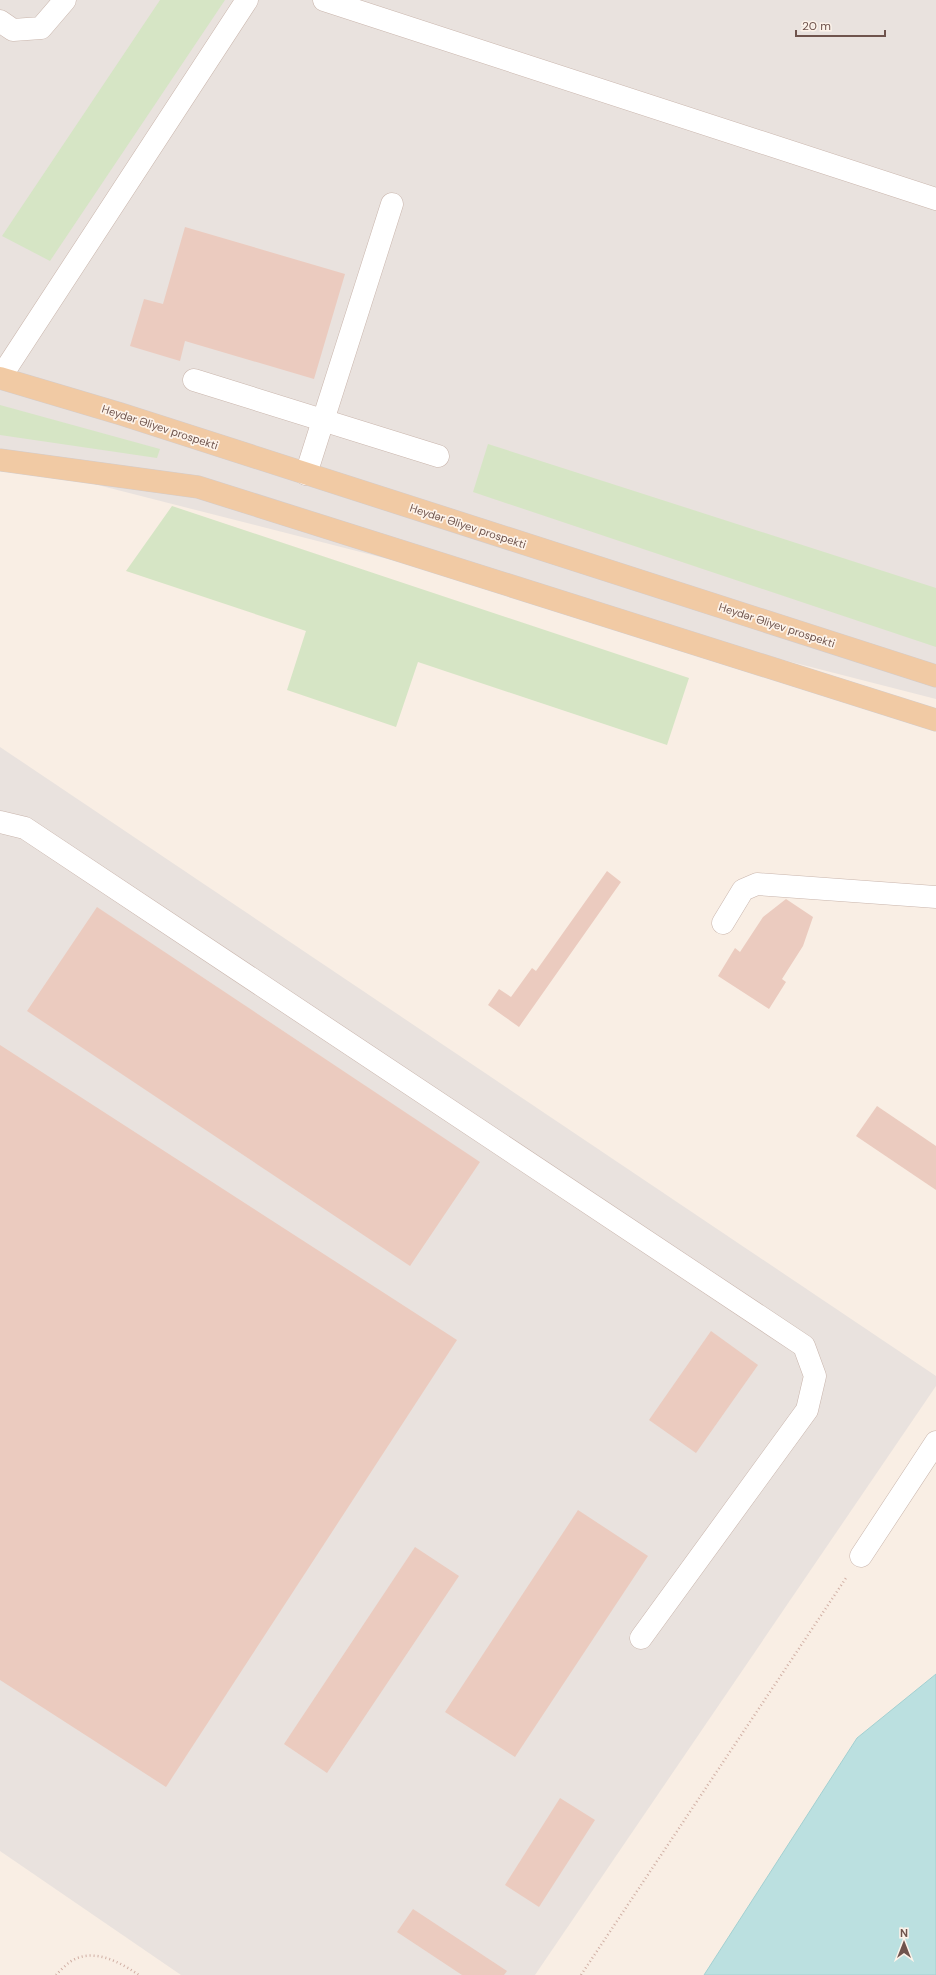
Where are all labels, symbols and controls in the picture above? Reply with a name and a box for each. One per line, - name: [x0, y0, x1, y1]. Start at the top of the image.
- scale bar: [796, 12, 885, 38]
- text: 20 m: [802, 18, 831, 34]
- street label: Heydər Əliyev prospekti: [100, 402, 220, 452]
- street label: Heydər Əliyev prospekti: [408, 501, 528, 551]
- street label: Heydər Əliyev prospekti: [717, 600, 837, 650]
- north arrow: [884, 1923, 924, 1963]
- text: N: [900, 1926, 908, 1940]

